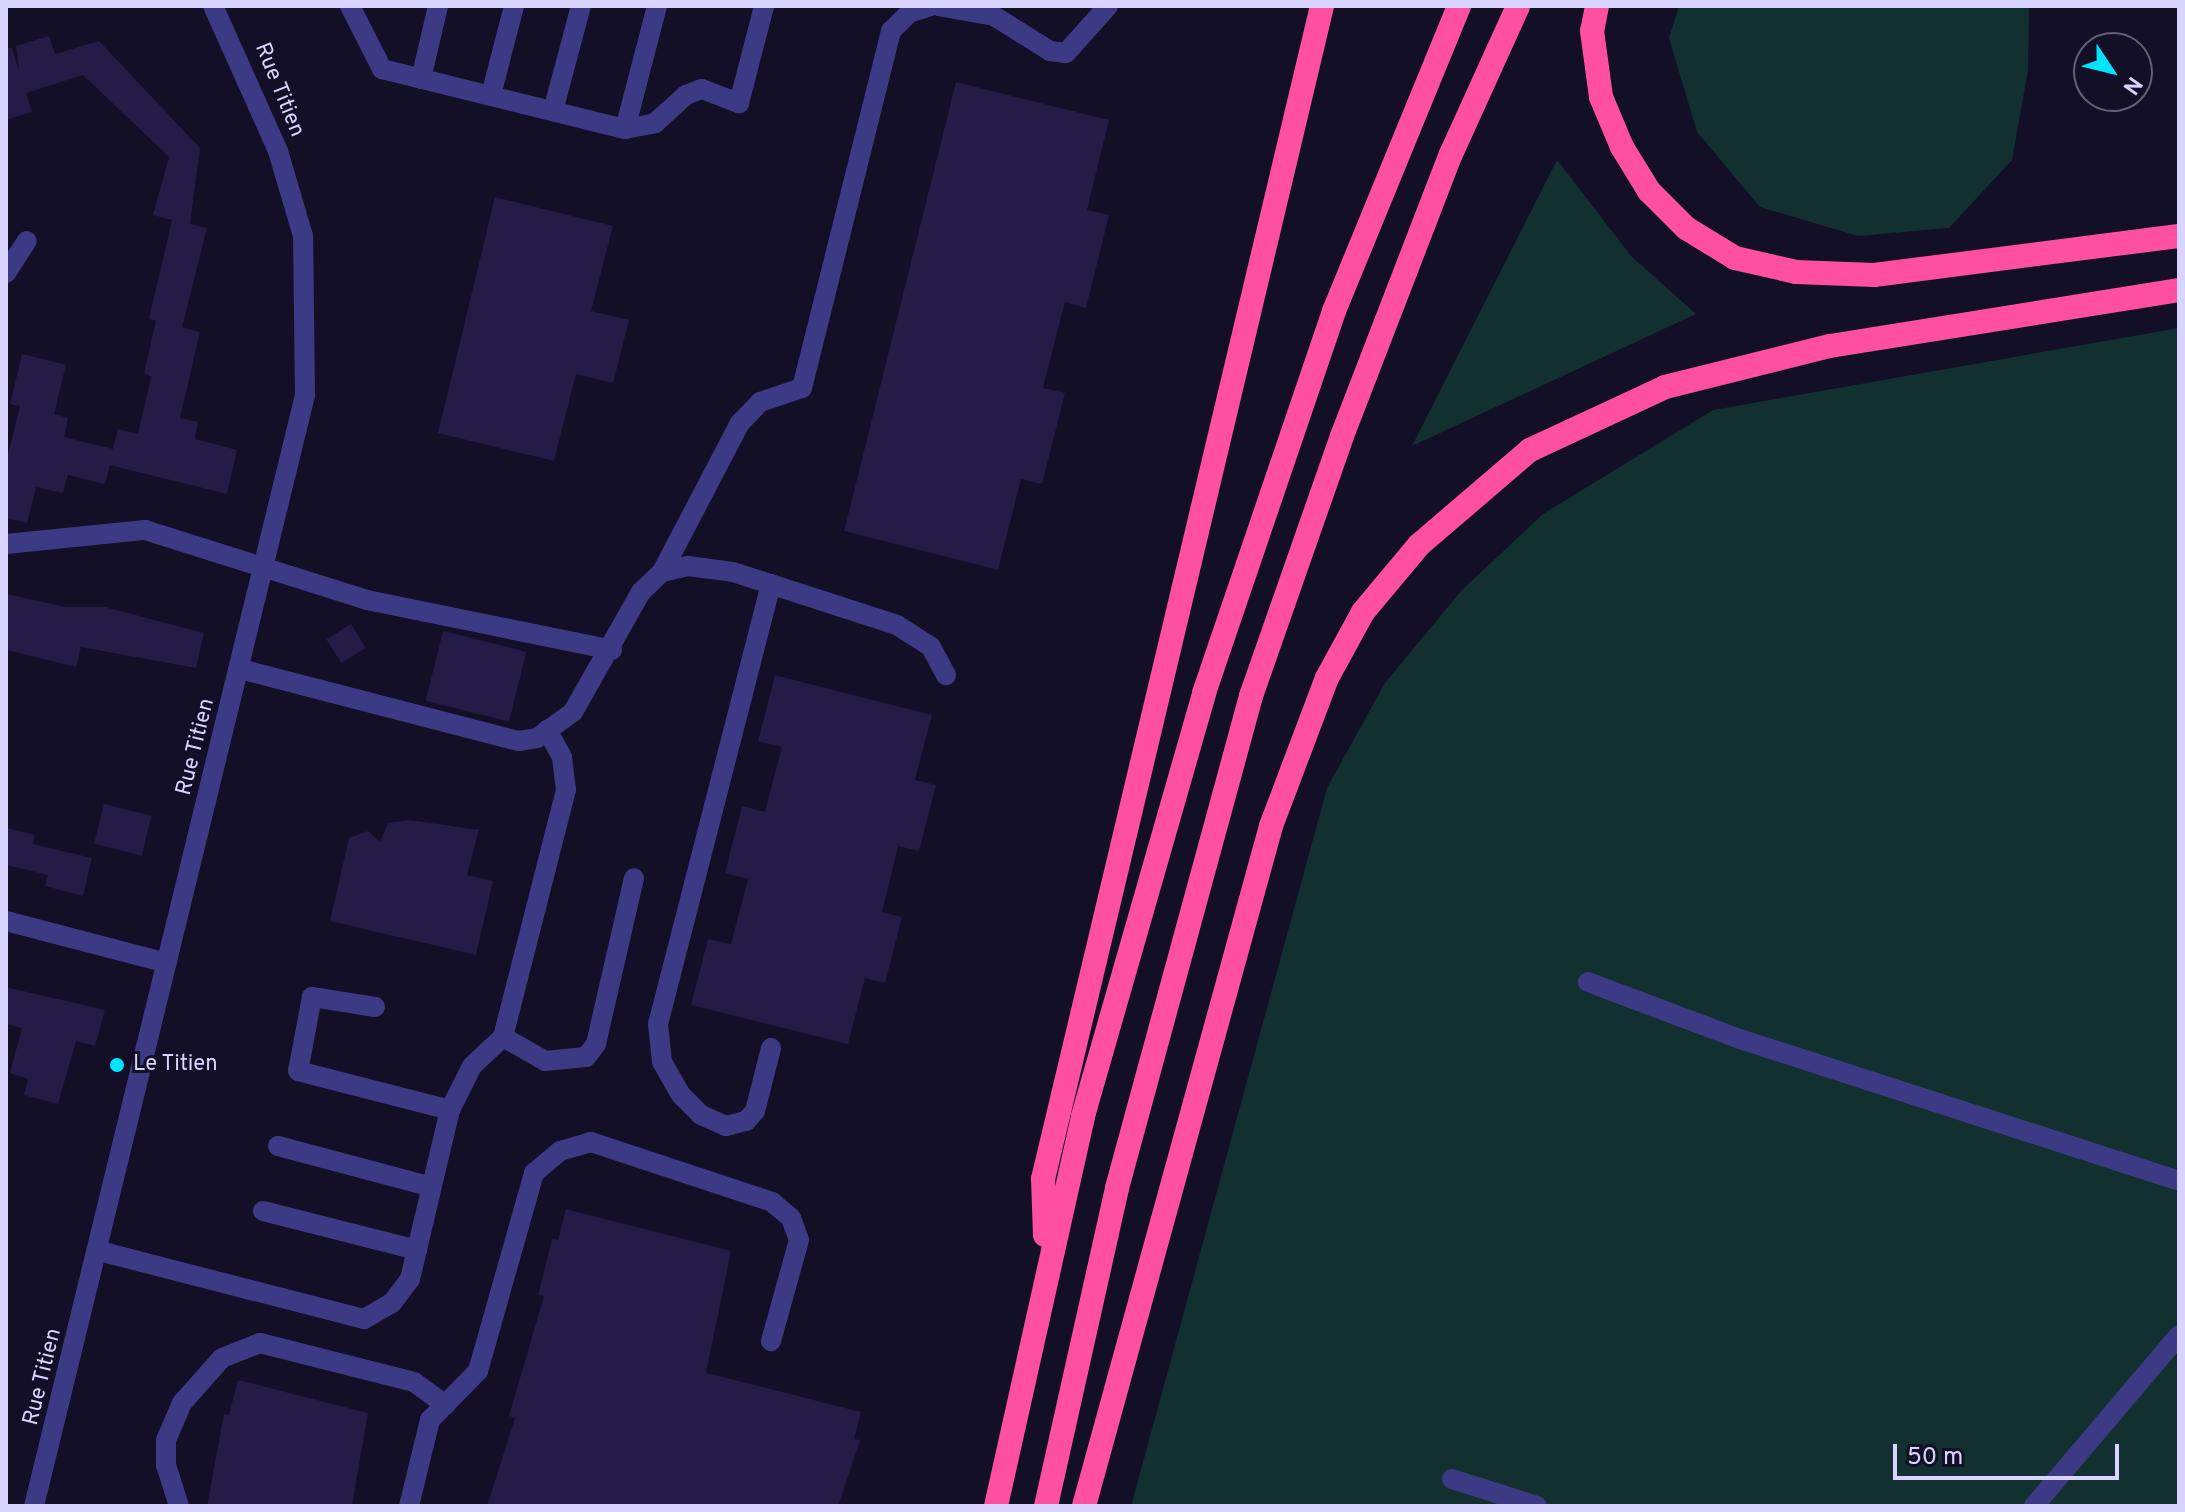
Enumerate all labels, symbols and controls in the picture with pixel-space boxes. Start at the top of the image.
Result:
north arrow [2073,32,2153,112]
street label: Rue Titien [248,39,310,141]
text: N [2116,71,2147,99]
street label: Rue Titien [171,695,221,799]
place label: Le Titien [133,1052,219,1078]
marker: Le Titien [108,1056,126,1074]
street label: Rue Titien [18,1325,68,1429]
scale bar [1897,1428,2123,1478]
text: 50 m [1907,1443,1963,1473]

